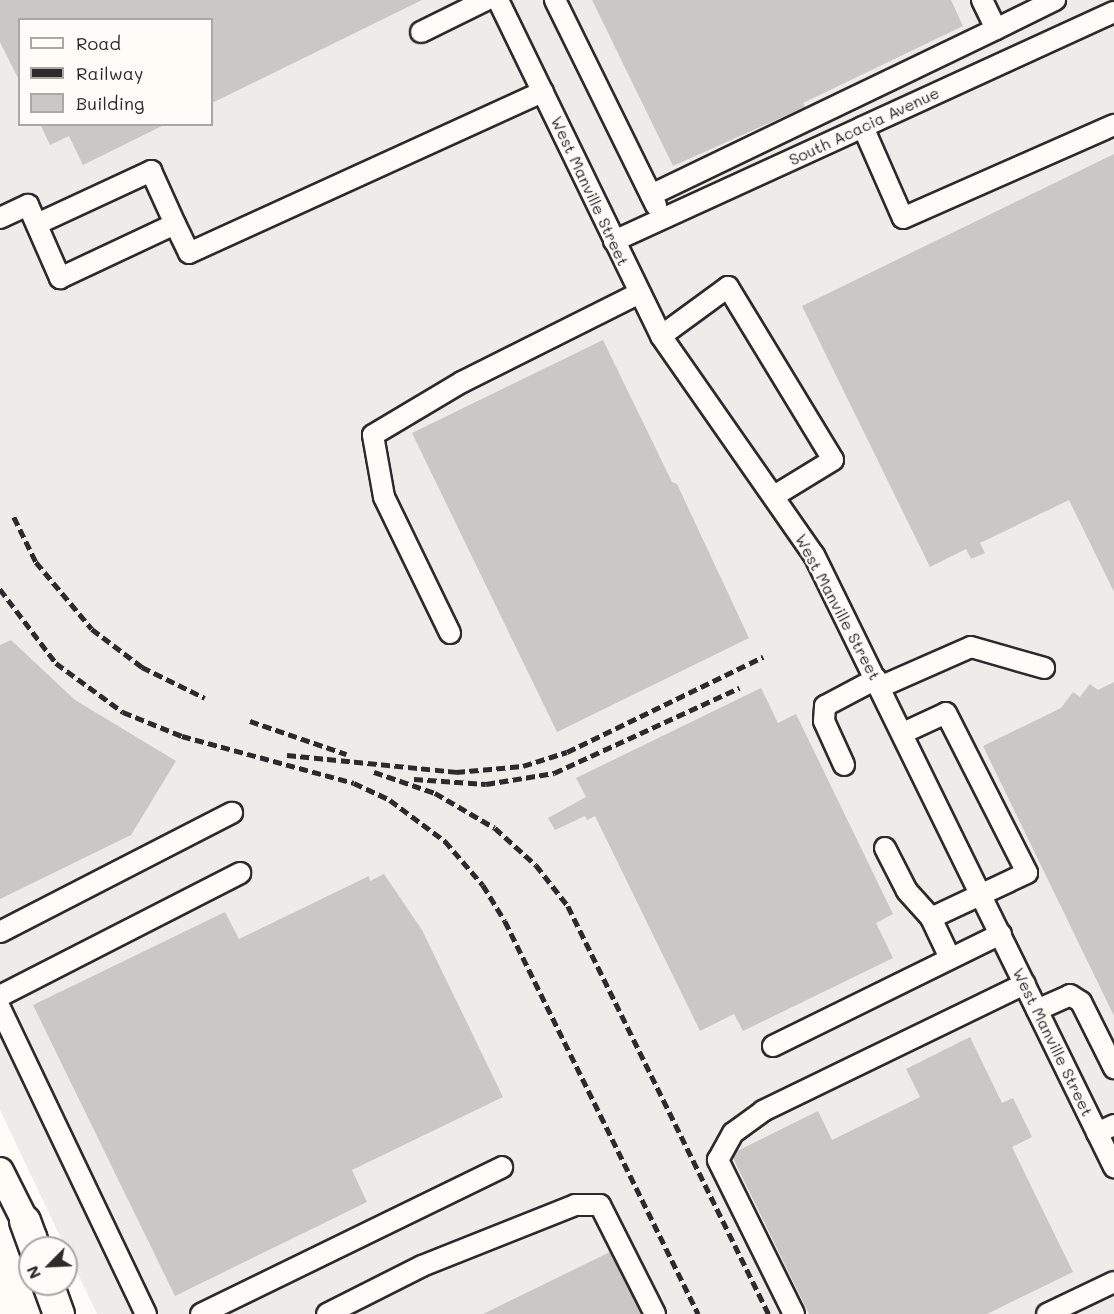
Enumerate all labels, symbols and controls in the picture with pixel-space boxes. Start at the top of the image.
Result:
legend [18,18,213,126]
text: Road [76,31,121,55]
text: Railway [76,61,143,85]
street label: South Acacia Avenue [786,83,942,169]
text: Building [76,91,144,115]
street label: West Manville Street [547,113,633,269]
street label: West Manville Street [791,531,885,683]
street label: West Manville Street [1009,965,1097,1119]
north arrow [18,1236,78,1296]
text: N [21,1263,45,1283]

